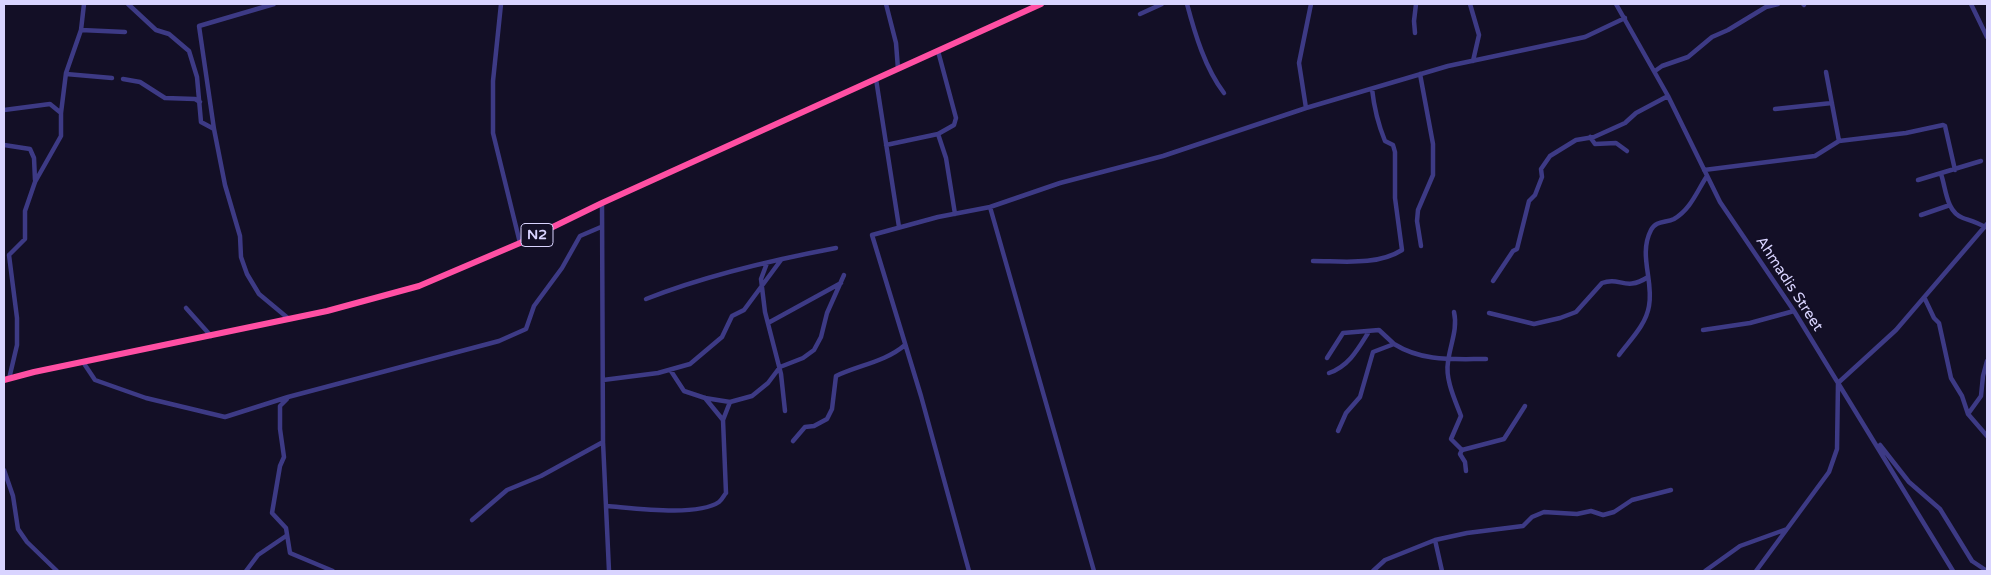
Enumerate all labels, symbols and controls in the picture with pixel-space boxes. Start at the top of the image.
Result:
road number: N2 [521,224,553,246]
street label: Ahmadis Street [1752,233,1826,335]

